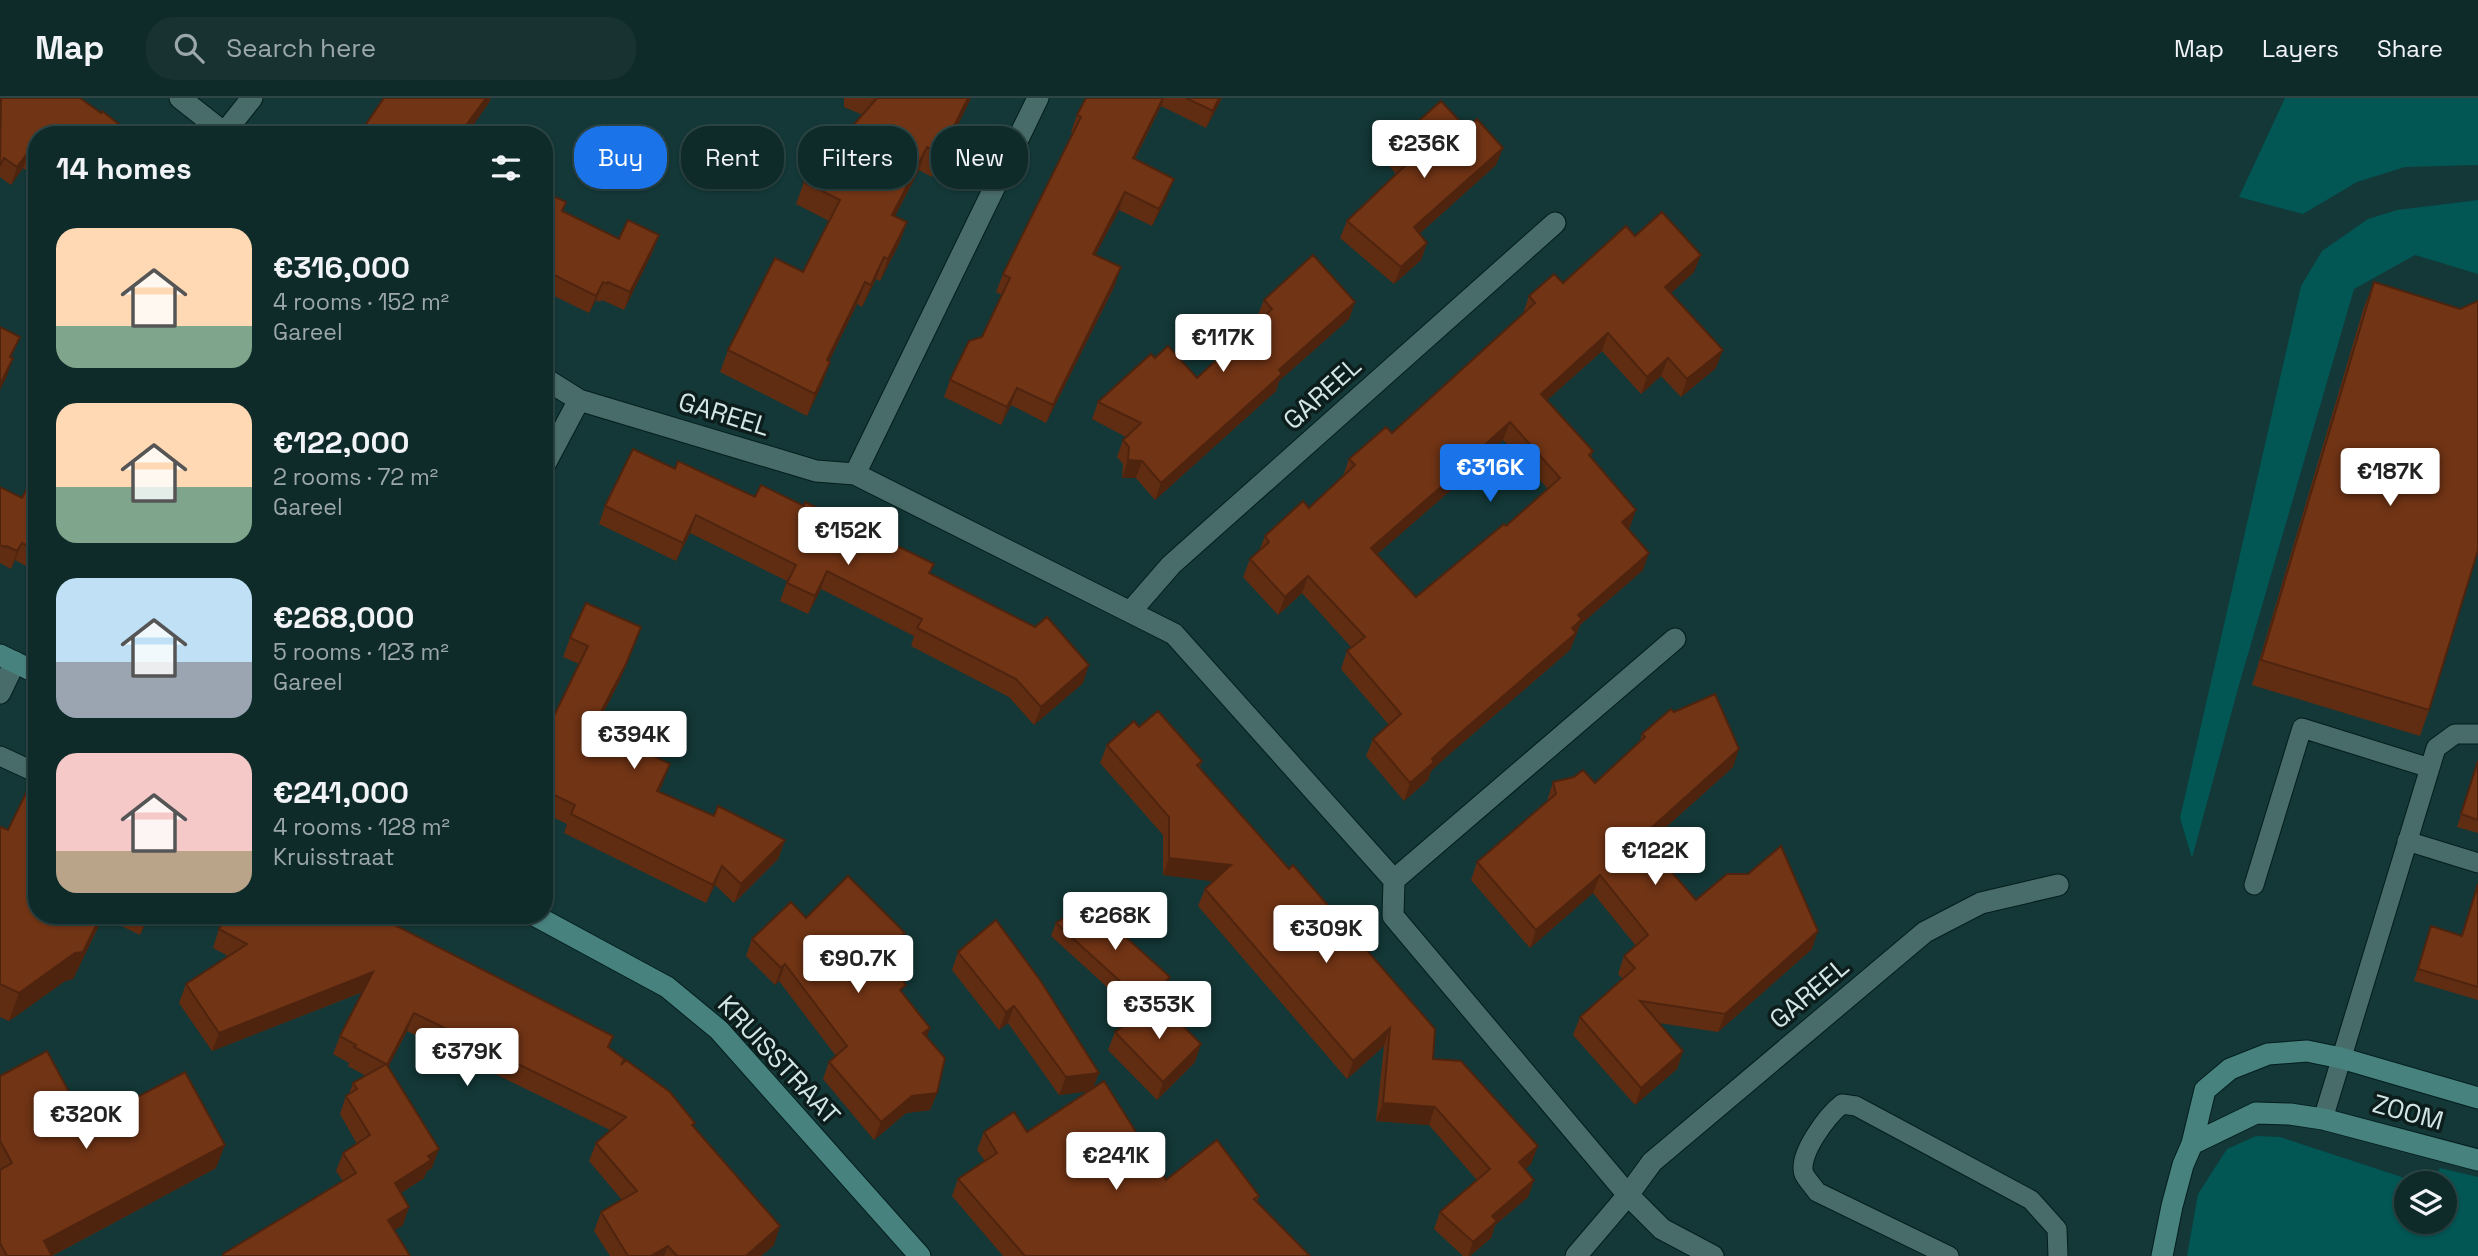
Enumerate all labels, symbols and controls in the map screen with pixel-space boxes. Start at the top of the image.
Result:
search box [146,17,636,80]
text: Map [35,27,104,69]
icon: search [170,29,208,67]
text: Search here [226,31,376,65]
text: Map [2174,33,2224,64]
text: Layers [2262,33,2339,64]
text: Share [2377,33,2443,64]
pin: €236K [1375,120,1473,180]
chip: Buy [574,126,667,189]
chip: Rent [681,126,784,189]
chip: Filters [798,126,917,189]
chip: New [931,126,1028,189]
text: €236K [1388,128,1460,158]
text: 14 homes [56,149,192,188]
icon: filters [487,149,525,187]
text: €316,000 [273,248,410,287]
icon: home [112,256,196,340]
text: 4 rooms · 152 m² [273,287,449,317]
pin: €117K [1174,314,1272,374]
text: Gareel [273,317,343,347]
text: €117K [1191,322,1255,352]
street label: GAREEL [1276,349,1368,437]
street label: GAREEL [674,384,774,444]
text: €122,000 [273,423,409,462]
icon: home [112,431,196,515]
pin: €316K [1441,444,1539,504]
pin: €187K [2341,448,2439,508]
text: €316K [1456,452,1524,482]
text: €187K [2357,456,2423,486]
text: 2 rooms · 72 m² [273,462,438,492]
text: Gareel [273,492,343,522]
pin: €152K [799,508,897,567]
text: €152K [814,515,882,545]
text: €268,000 [273,598,414,637]
icon: home [112,606,196,690]
text: 5 rooms · 123 m² [273,637,449,667]
text: Gareel [273,667,343,697]
pin: €394K [585,712,683,771]
text: €394K [598,719,670,749]
text: €241,000 [273,773,409,812]
icon: home [112,781,196,865]
text: 4 rooms · 128 m² [273,812,450,842]
pin: €122K [1606,828,1704,887]
text: €122K [1621,835,1689,865]
text: Kruisstraat [273,842,395,872]
pin: €268K [1066,892,1164,952]
text: €268K [1079,900,1151,930]
pin: €309K [1277,906,1375,965]
text: €309K [1289,913,1363,943]
pin: €90.7K [801,936,915,995]
text: €90.7K [819,943,897,973]
street label: GAREEL [1762,950,1856,1036]
pin: €353K [1110,982,1208,1041]
street label: KRUISSTRAAT [710,988,848,1132]
text: €353K [1123,989,1195,1019]
pin: €379K [418,1028,516,1088]
text: €379K [432,1036,502,1066]
street label: ZOOM [2369,1086,2447,1138]
pin: €320K [37,1091,135,1151]
text: €320K [50,1099,122,1129]
pin: €241K [1067,1132,1165,1192]
text: €241K [1082,1140,1150,1170]
map controls [2394,1171,2457,1234]
button: layers [2394,1171,2457,1234]

